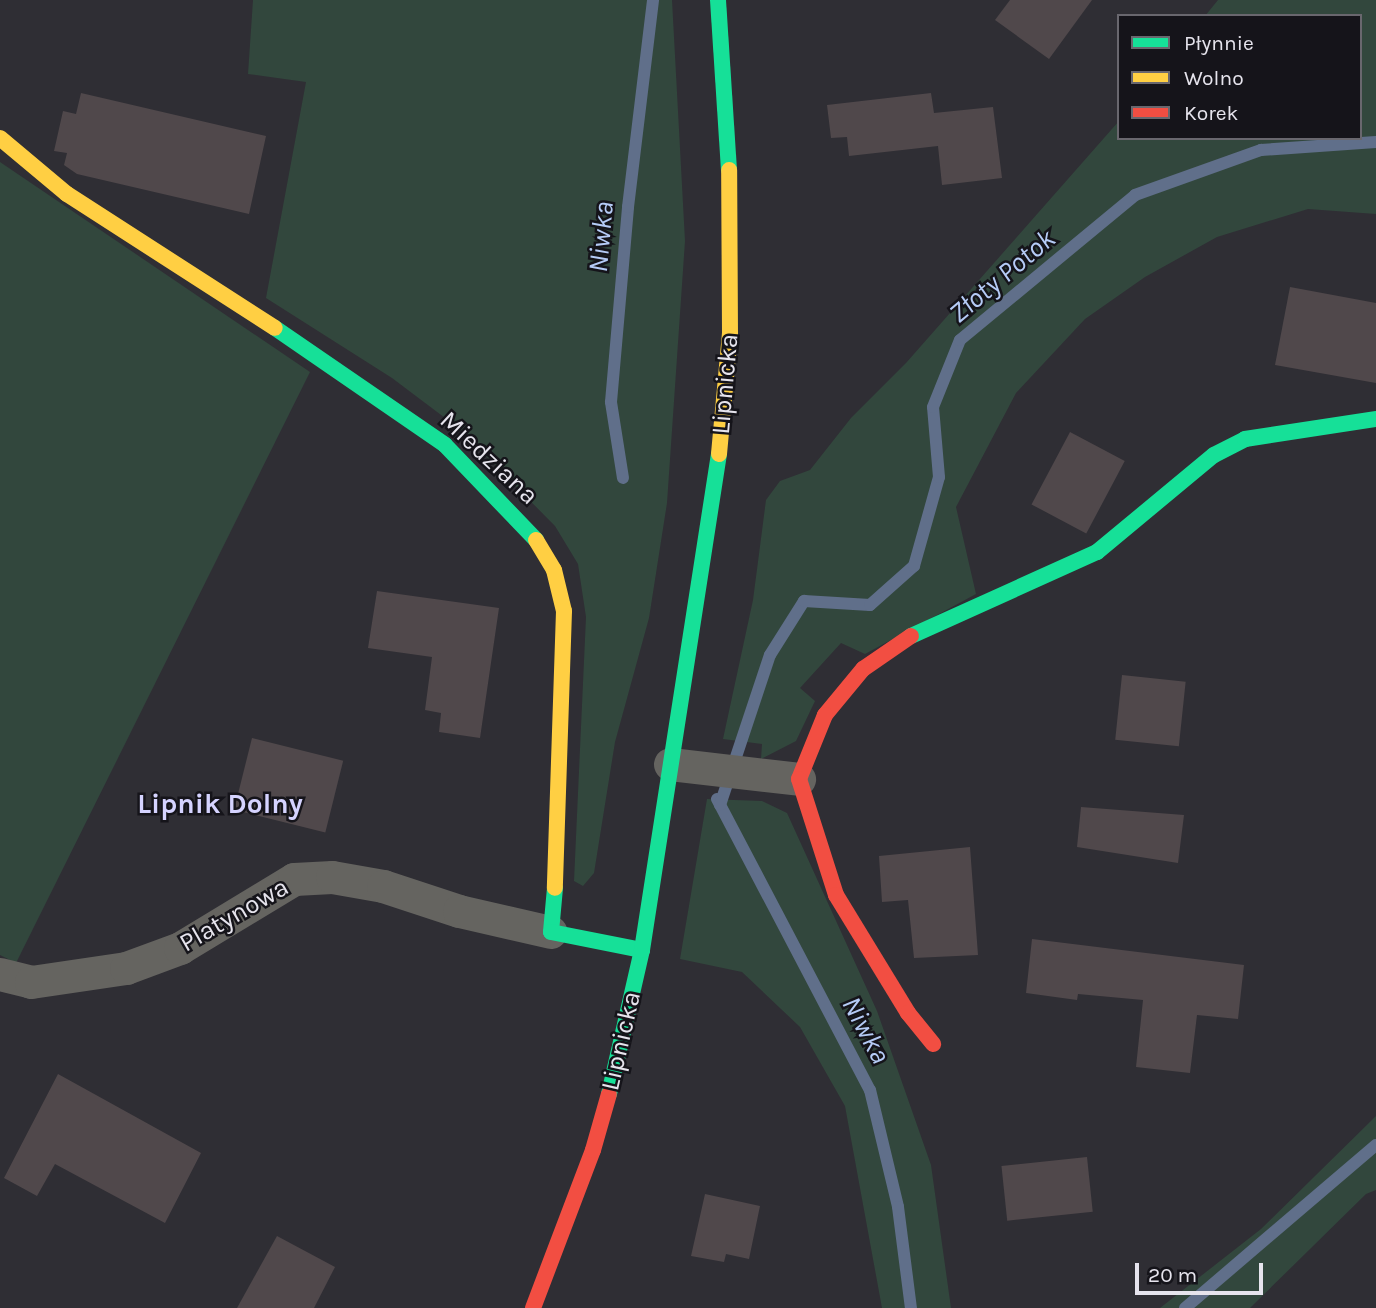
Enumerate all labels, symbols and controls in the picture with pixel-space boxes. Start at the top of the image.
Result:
legend [1117,14,1362,140]
text: Płynnie [1184,31,1254,55]
text: Wolno [1184,66,1244,90]
text: Korek [1184,101,1238,125]
water label: Niwka [581,200,621,274]
water label: Złoty Potok [942,222,1062,330]
street label: Lipnicka [705,332,745,436]
street label: Miedziana [433,405,545,511]
district label: Lipnik Dolny [137,787,303,821]
street label: Platynowa [174,871,294,959]
street label: Lipnicka [594,988,648,1094]
water label: Niwka [834,991,898,1069]
scale bar [1138,1248,1266,1292]
text: 20 m [1148,1263,1197,1287]

